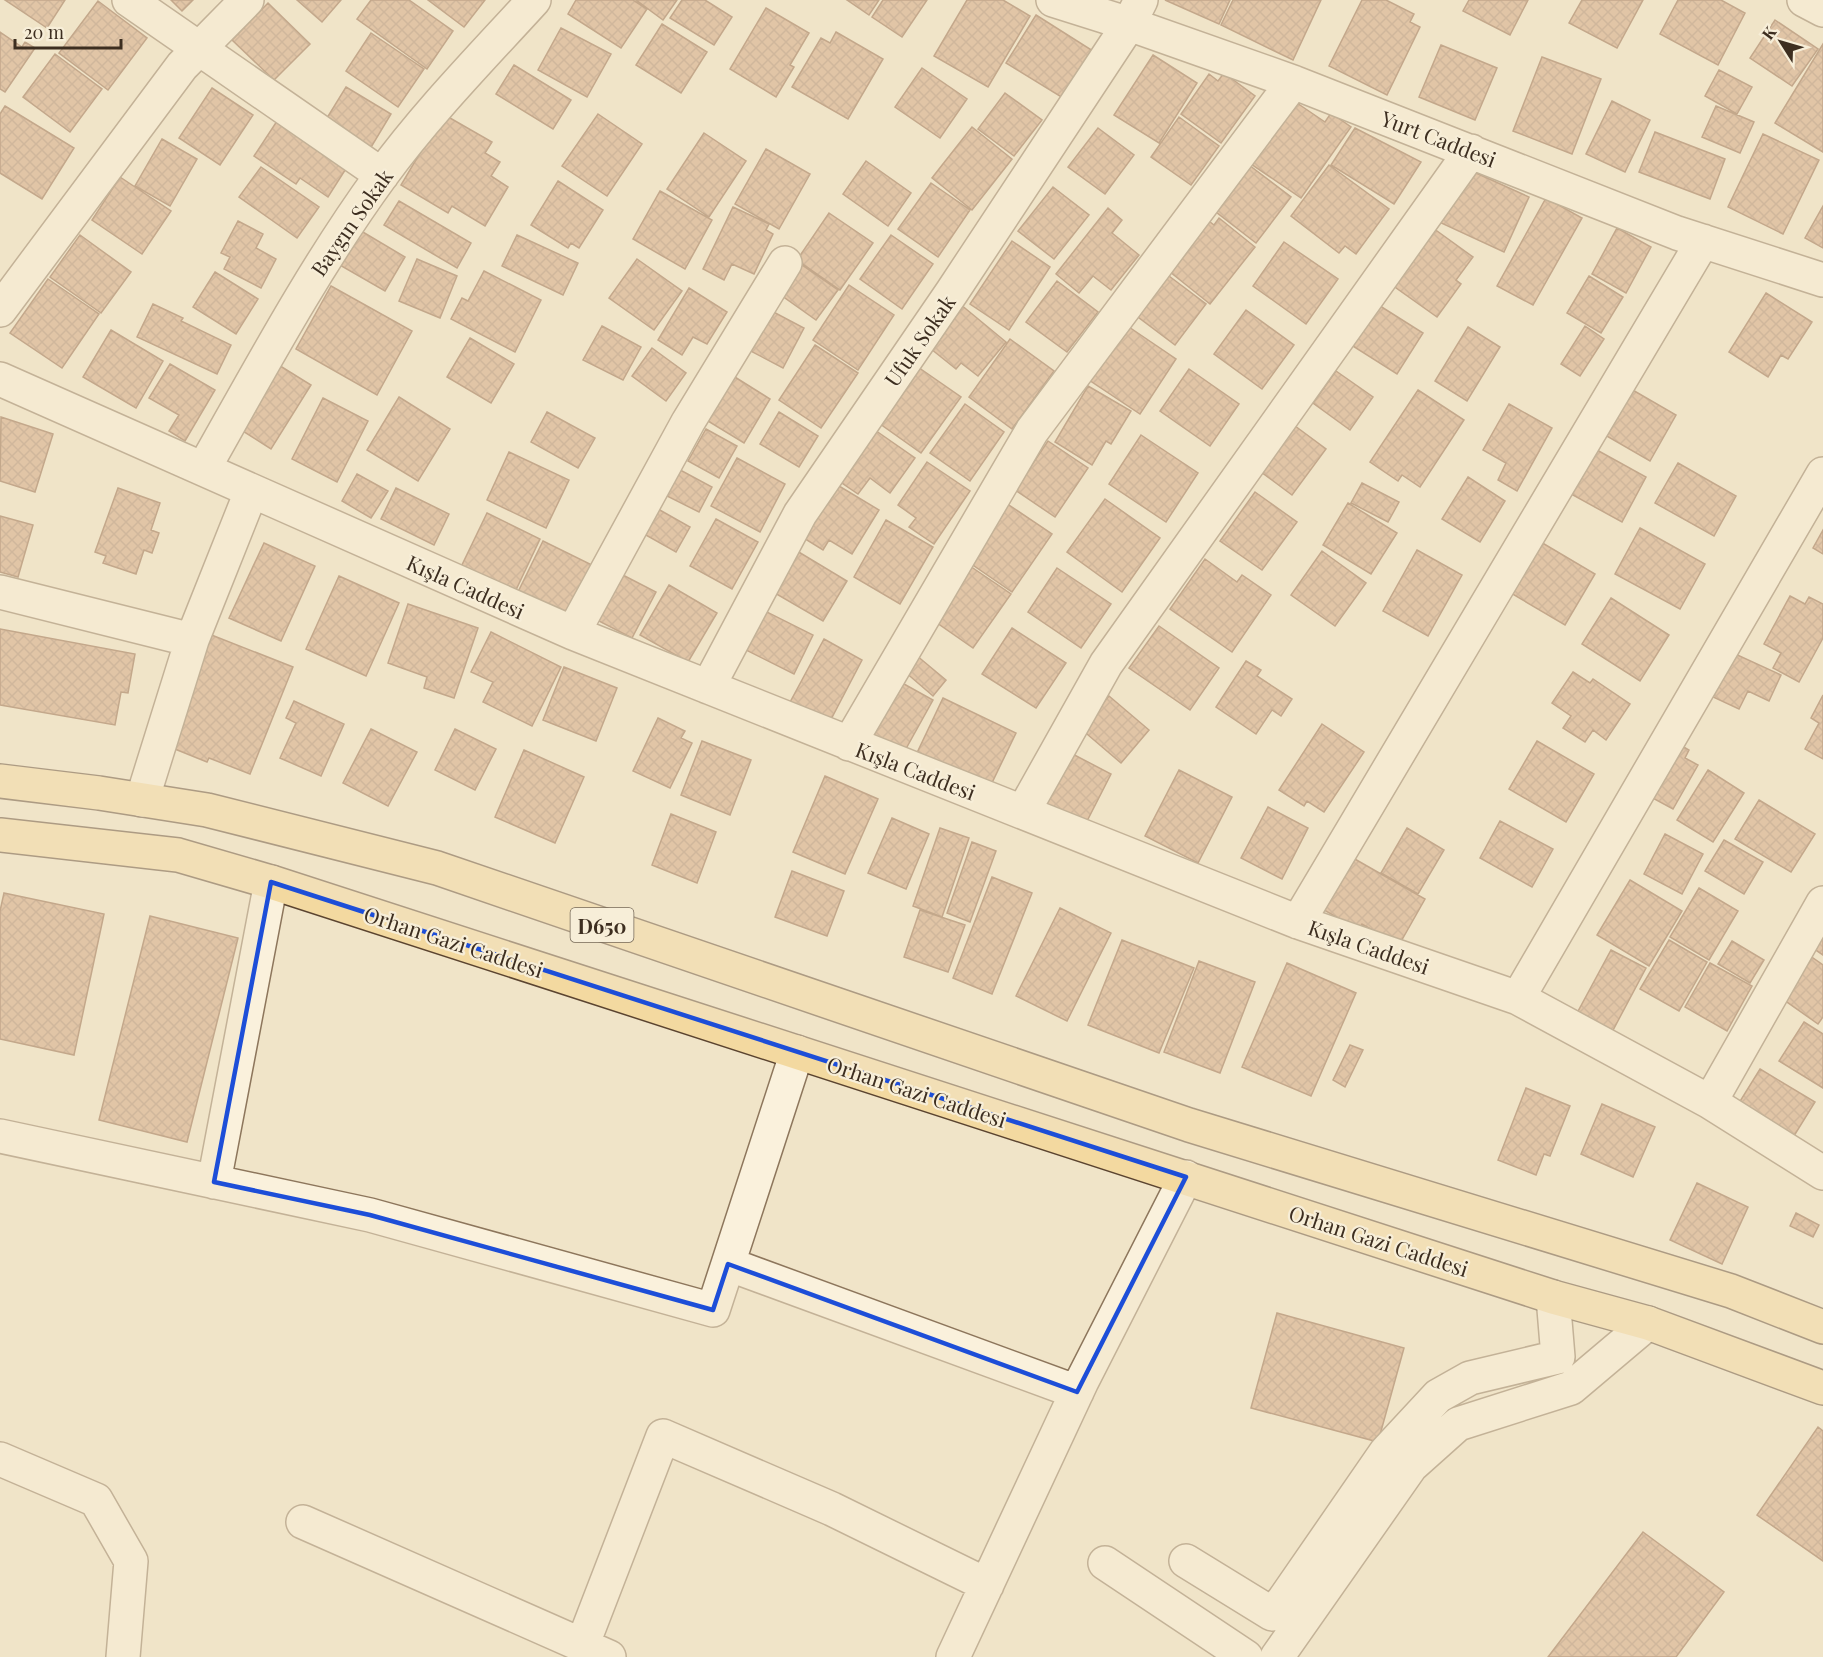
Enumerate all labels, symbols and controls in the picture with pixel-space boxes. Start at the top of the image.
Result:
scale bar [15,12,122,50]
north arrow [1751,12,1811,72]
text: 20 m [24,20,64,44]
text: K [1757,21,1781,44]
street label: Yurt Caddesi [1376,103,1501,173]
street label: Baygın Sokak [304,162,399,281]
street label: Ufuk Sokak [877,288,961,391]
street label: Kışla Caddesi [403,548,529,624]
street label: Kışla Caddesi [852,734,980,806]
street label: Orhan Gazi Caddesi [361,899,547,983]
road number: D650 [570,908,634,942]
street label: Kışla Caddesi [1305,912,1433,980]
street label: Orhan Gazi Caddesi [824,1049,1010,1133]
street label: Orhan Gazi Caddesi [1286,1198,1472,1282]

